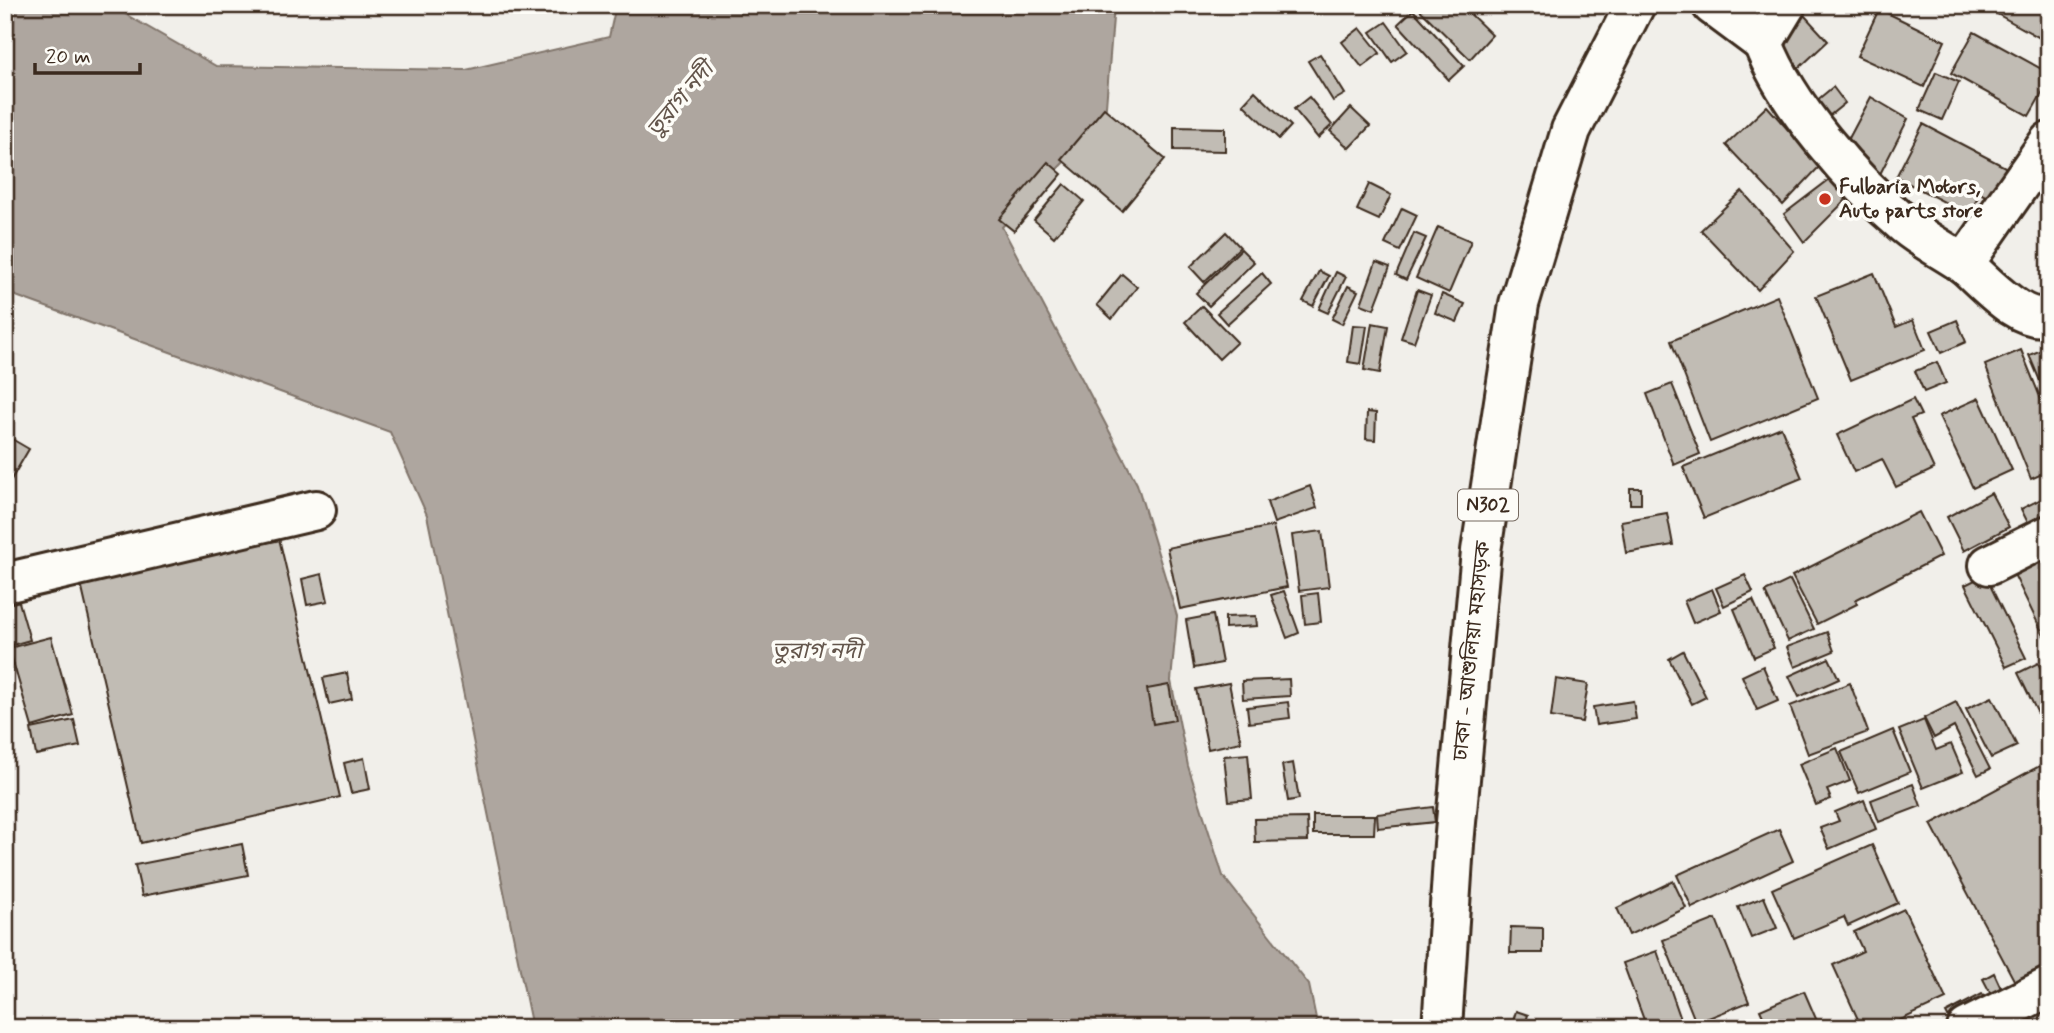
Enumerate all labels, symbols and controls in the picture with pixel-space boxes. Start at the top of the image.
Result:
scale bar [35,32,140,76]
text: 20 m [46,43,91,71]
water label: তুরাগ নদী [641,53,724,144]
place label: Fulbaria Motors, Auto parts store [1839,173,1983,225]
marker: Fulbaria Motors, Auto parts store [1817,191,1833,207]
road number: N302 [1458,490,1518,520]
street label: ঢাকা - আশুলিয়া মহাসড়ক [1446,539,1498,763]
water label: তুরাগ নদী [772,637,866,667]

